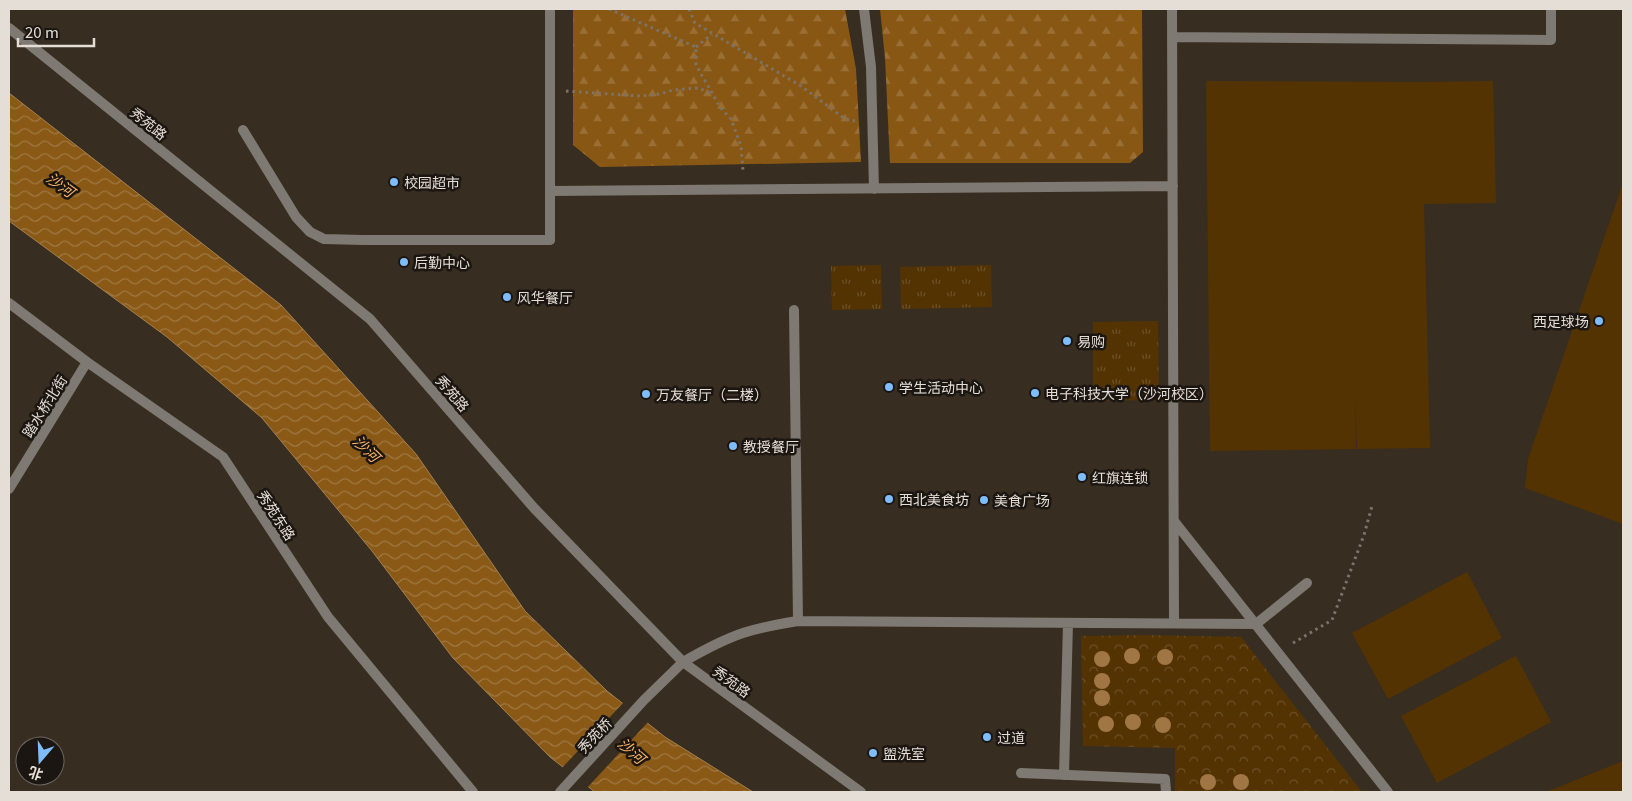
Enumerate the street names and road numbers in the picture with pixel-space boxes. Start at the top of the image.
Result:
street label: 秀苑路 [126,102,172,144]
street label: 踏水桥北街 [17,371,71,441]
street label: 秀苑路 [432,371,474,415]
street label: 秀苑东路 [253,486,301,544]
street label: 秀苑路 [709,661,755,701]
street label: 秀苑桥 [572,713,616,757]

